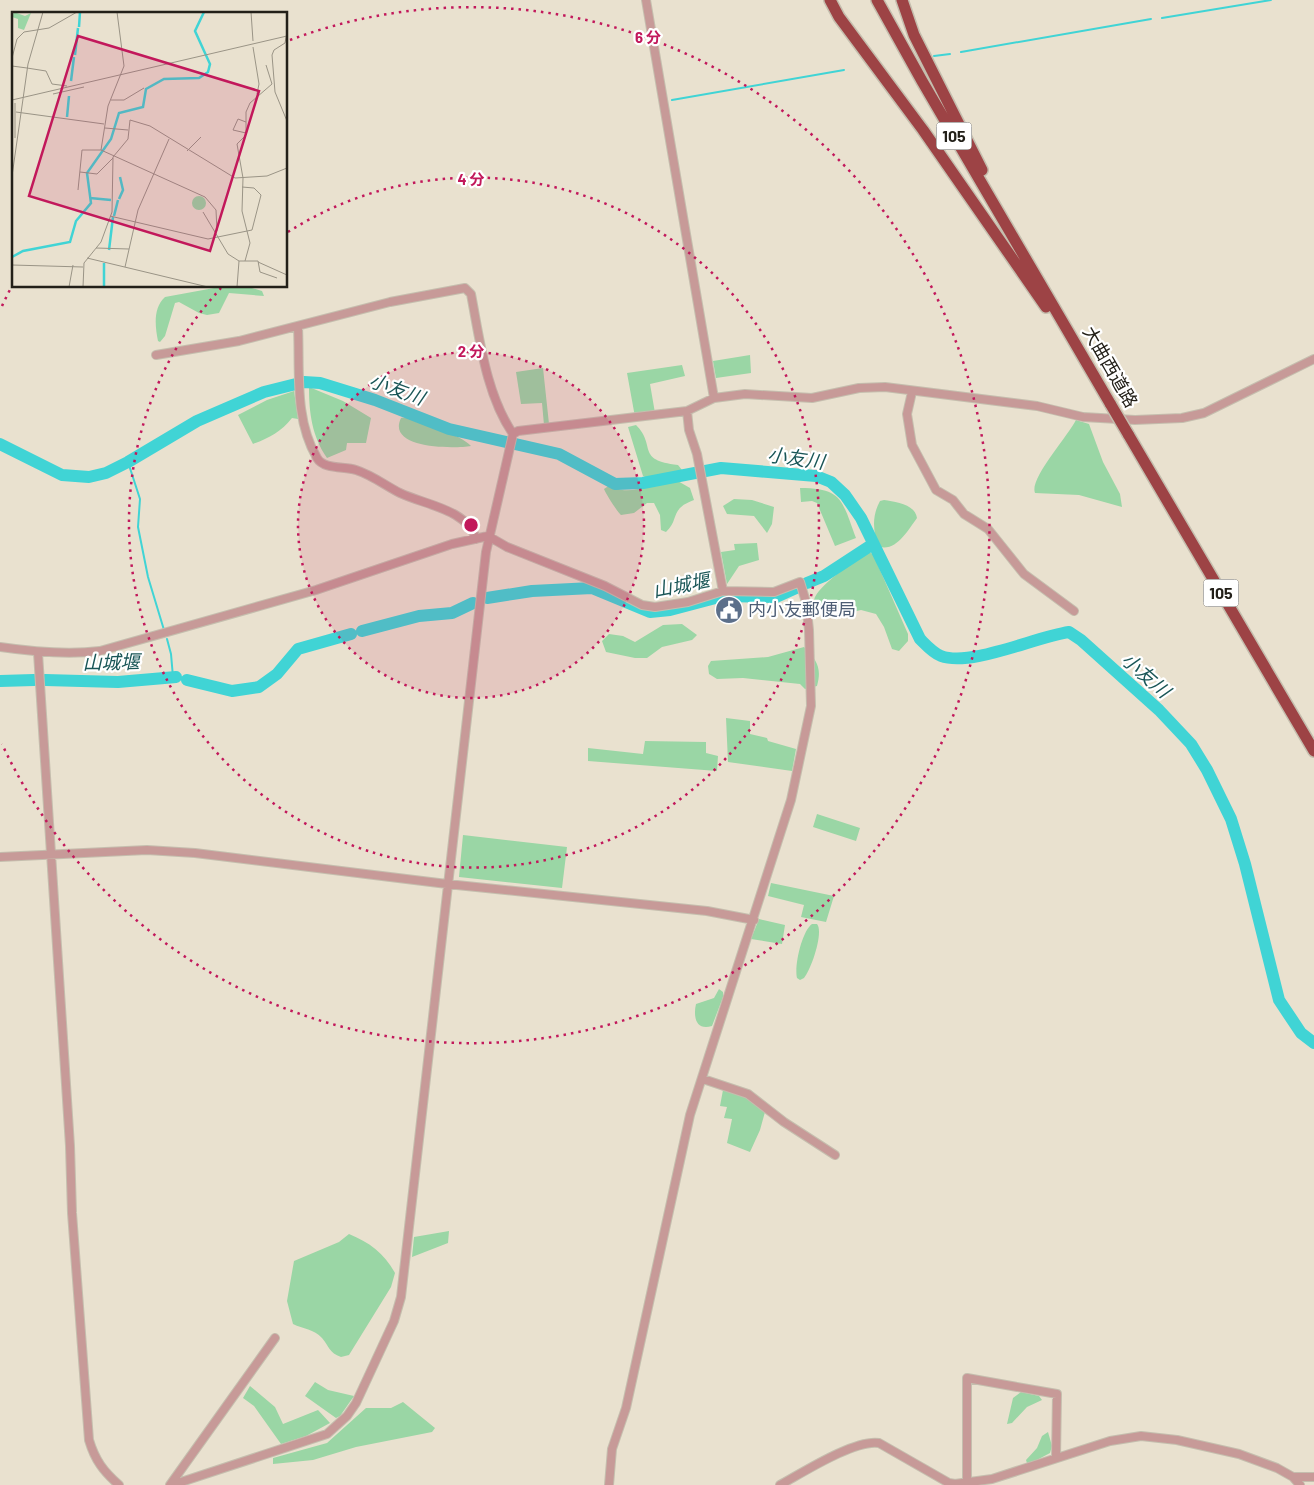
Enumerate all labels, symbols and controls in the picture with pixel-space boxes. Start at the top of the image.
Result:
inset map [12,12,288,288]
text: 6 分 [635,28,661,46]
road number: 105 [936,122,972,150]
text: 4 分 [457,170,485,188]
street label: 大曲西道路 [1079,322,1143,411]
text: 2 分 [458,342,484,360]
water label: 小友川 [366,368,430,410]
water label: 小友川 [766,442,828,473]
centre of rings [462,516,480,534]
water label: 山城堰 [651,567,714,601]
road number: 105 [1204,580,1238,606]
public building icon: 内小友郵便局 [714,595,744,625]
place label: 内小友郵便局 [748,598,856,620]
water label: 小友川 [1117,647,1177,703]
water label: 山城堰 [82,649,143,673]

